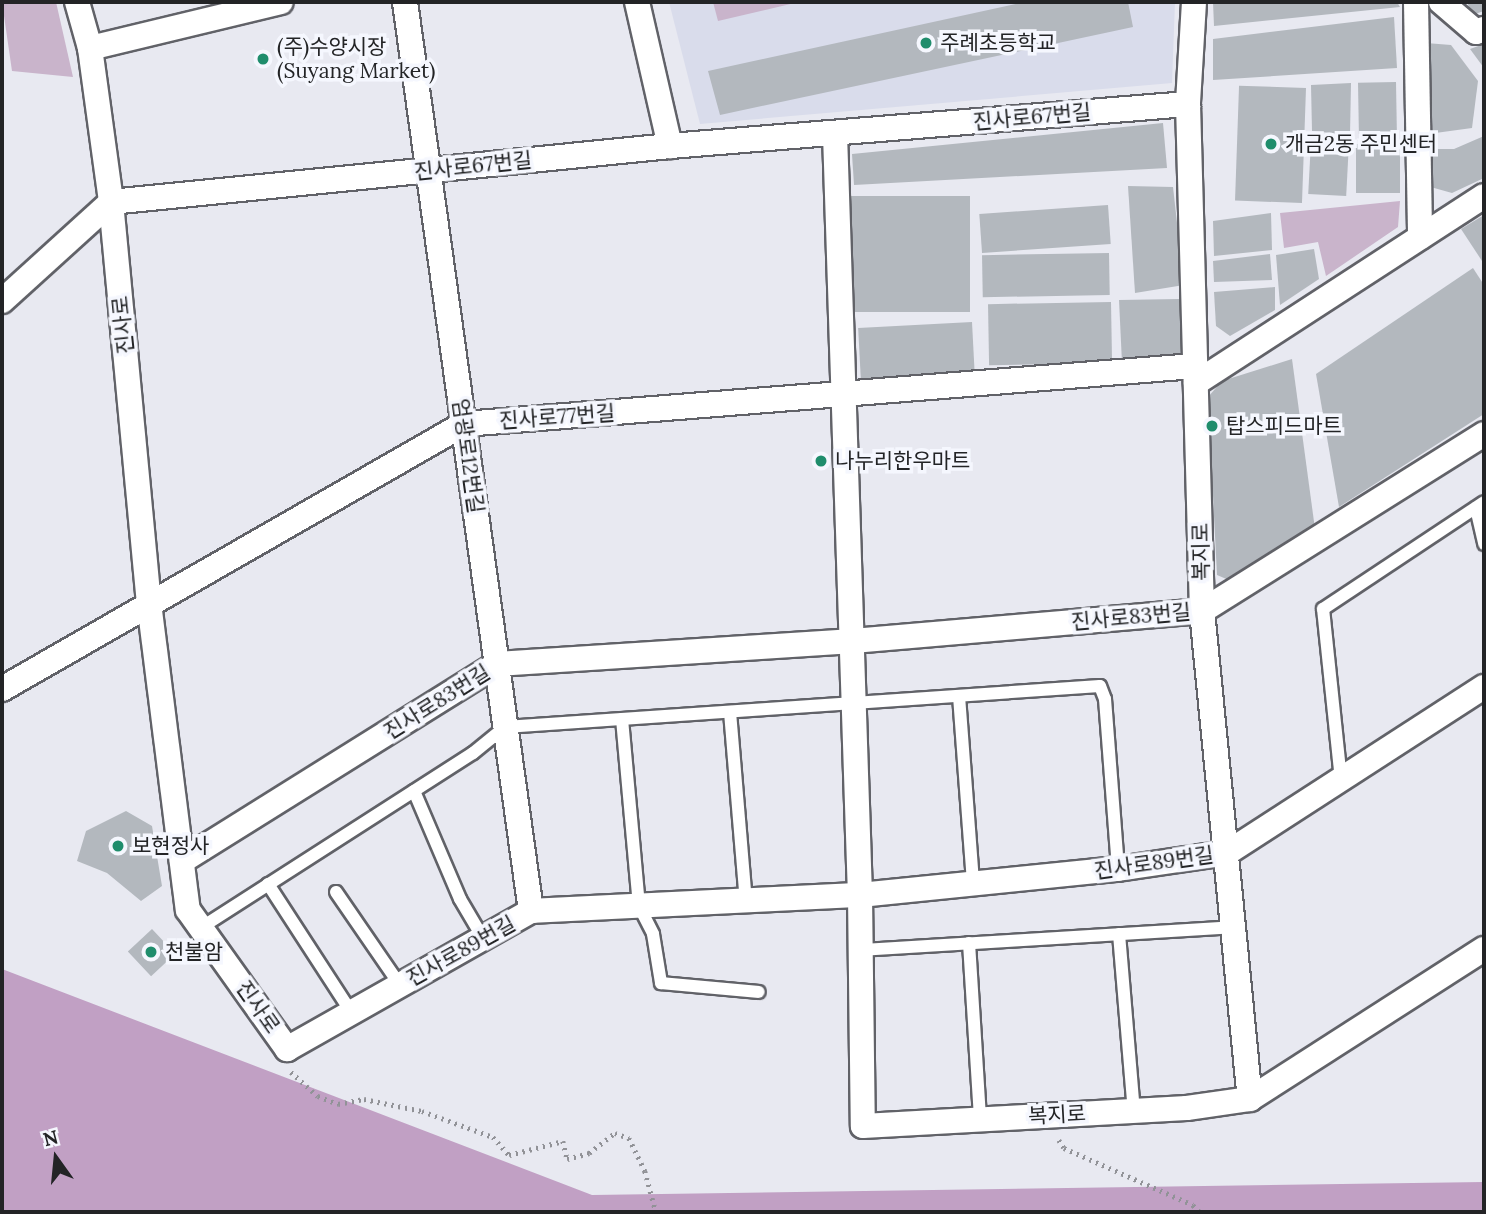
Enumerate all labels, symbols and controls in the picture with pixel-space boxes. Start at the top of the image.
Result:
place label: 주례초등학교 [940,30,1056,56]
place label: (주)수양시장 (Suyang Market) [277,34,435,84]
marker: 주례초등학교 [918,35,934,51]
marker: (주)수양시장 (Suyang Market) [255,51,271,67]
street label: 진사로67번길 [972,99,1092,135]
place label: 개금2동 주민센터 [1285,131,1437,157]
marker: 개금2동 주민센터 [1263,136,1279,152]
street label: 진사로67번길 [413,147,533,185]
street label: 진사로 [107,295,139,355]
street label: 엄광로12번길 [447,397,489,515]
street label: 진사로77번길 [498,400,616,434]
place label: 탑스피드마트 [1226,413,1342,439]
marker: 탑스피드마트 [1204,418,1220,434]
place label: 나누리한우마트 [835,448,970,474]
marker: 나누리한우마트 [813,453,829,469]
street label: 복지로 [1188,523,1214,581]
street label: 진사로83번길 [1070,599,1192,635]
street label: 진사로83번길 [379,659,495,745]
place label: 보현정사 [132,833,209,859]
marker: 보현정사 [110,838,126,854]
street label: 진사로89번길 [1093,842,1215,884]
street label: 진사로89번길 [402,911,520,991]
place label: 천불암 [165,939,223,965]
marker: 천불암 [143,944,159,960]
street label: 진사로 [231,976,285,1038]
street label: 복지로 [1027,1101,1087,1129]
north arrow [21,1123,91,1193]
text: N [40,1124,61,1151]

